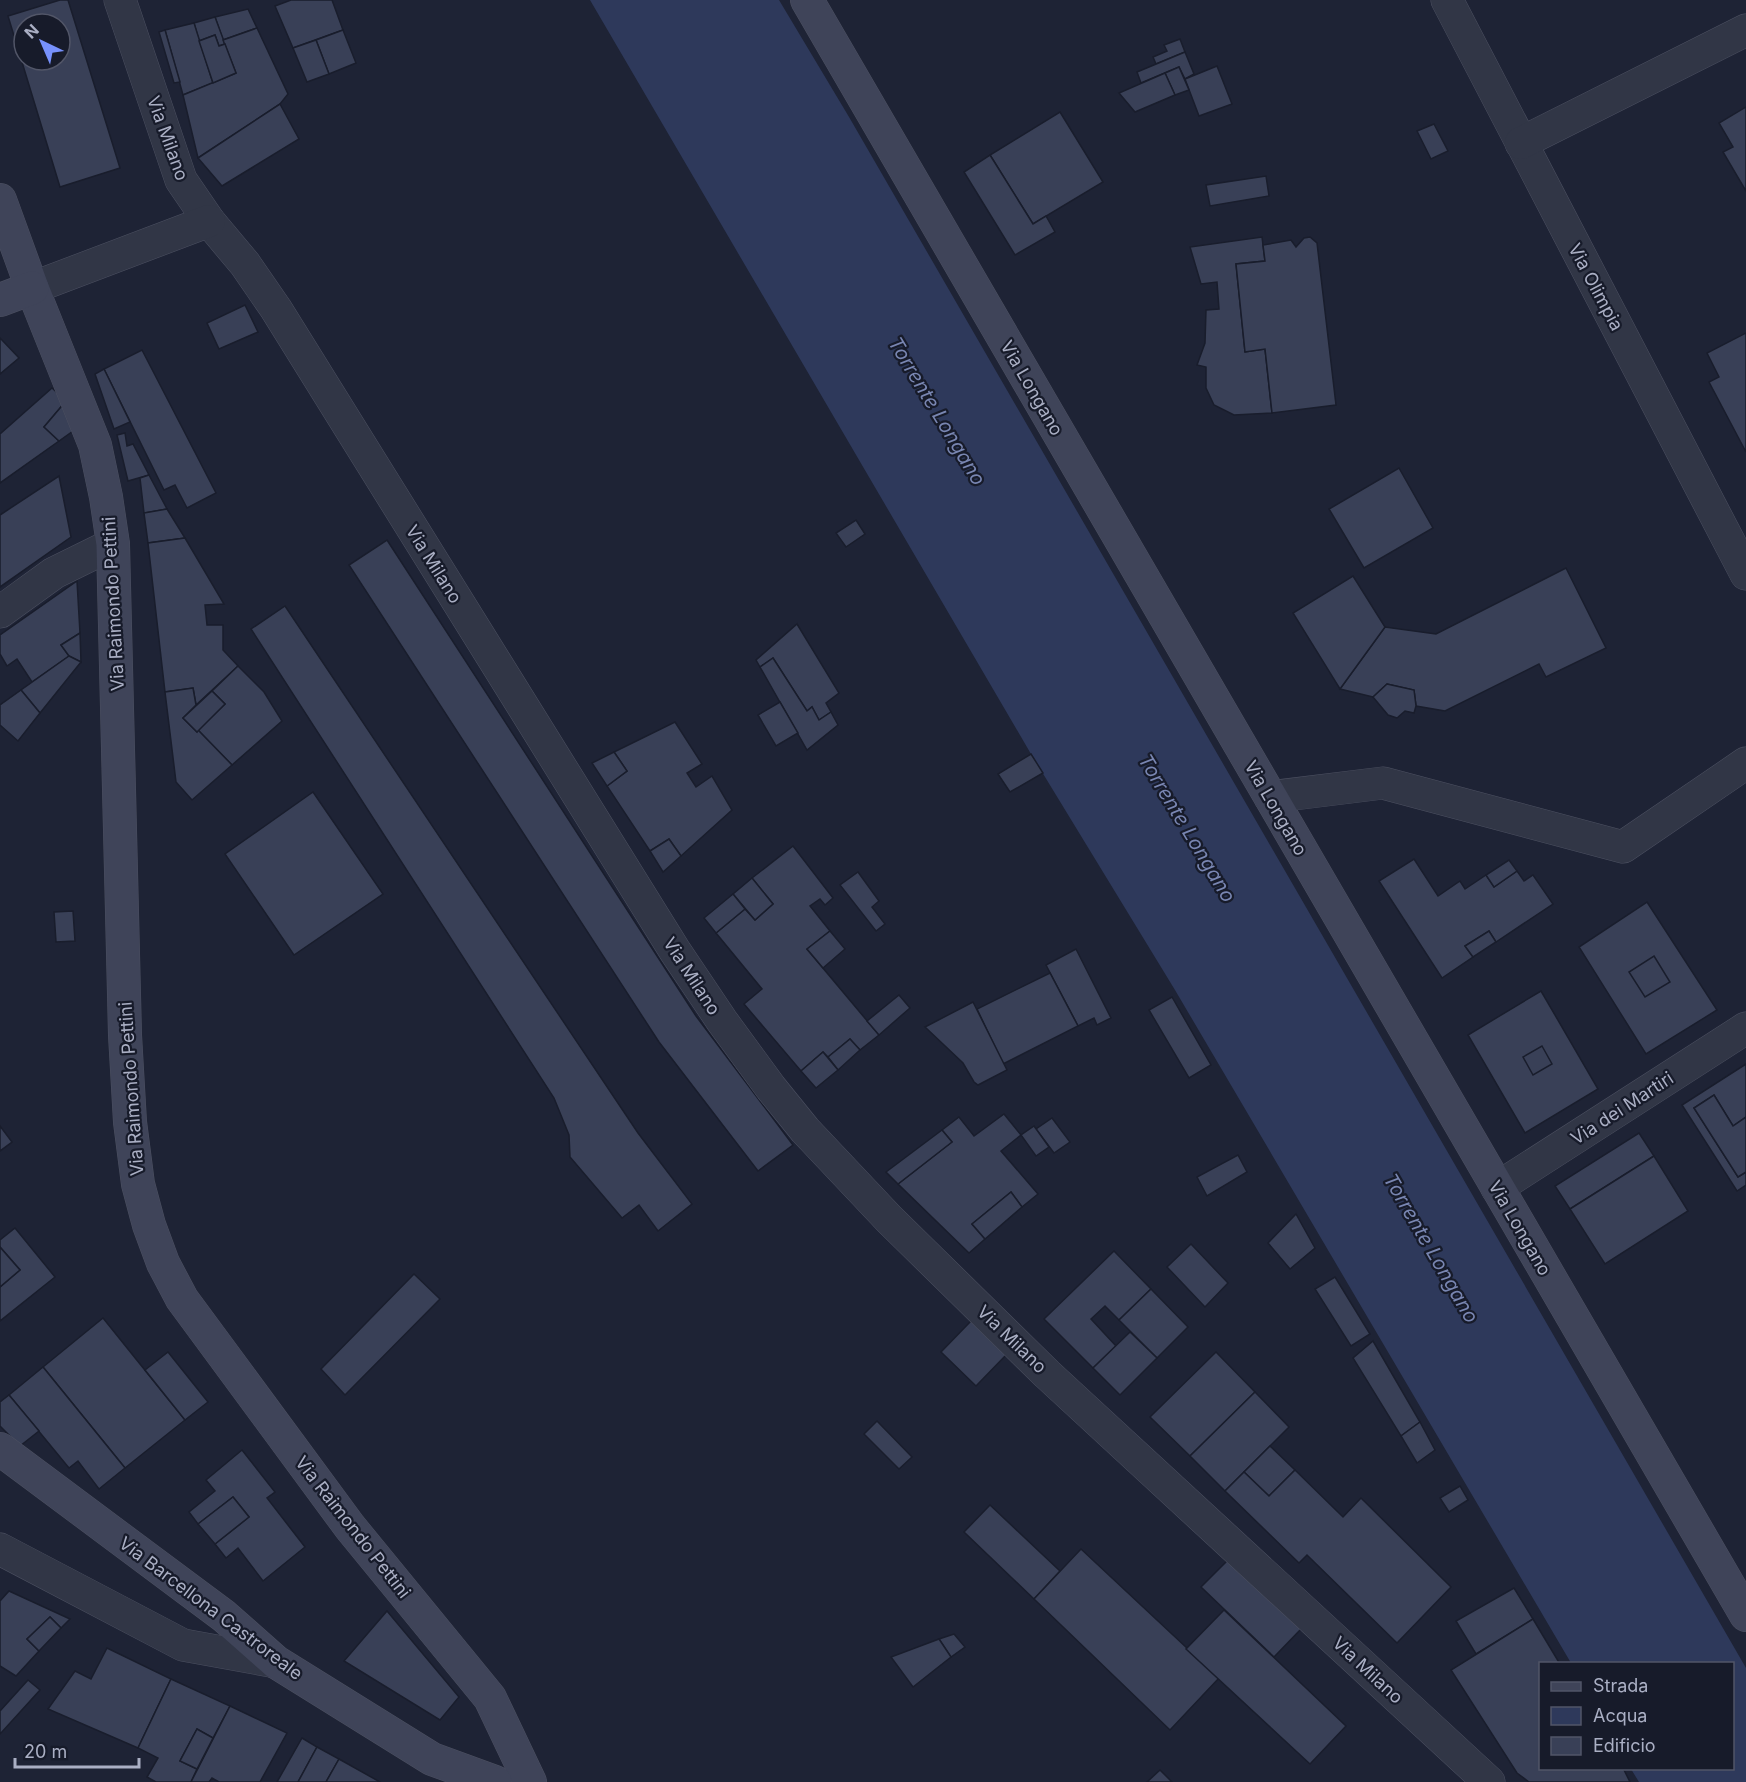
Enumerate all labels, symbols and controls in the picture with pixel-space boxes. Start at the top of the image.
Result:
north arrow [12,12,72,72]
text: N [20,20,43,43]
street label: Via Milano [143,93,193,183]
street label: Via Olimpia [1564,240,1628,334]
water label: Torrente Longano [883,332,991,490]
street label: Via Longano [996,337,1068,439]
street label: Via Raimondo Pettini [98,516,128,692]
street label: Via Milano [402,521,466,607]
water label: Torrente Longano [1133,749,1241,907]
street label: Via Longano [1240,757,1312,859]
street label: Via Milano [659,933,725,1019]
street label: Via Raimondo Pettini [114,1001,148,1177]
street label: Via dei Martiri [1567,1067,1677,1149]
water label: Torrente Longano [1378,1169,1484,1327]
street label: Via Longano [1484,1177,1556,1279]
street label: Via Milano [973,1301,1051,1377]
street label: Via Raimondo Pettini [291,1452,415,1602]
street label: Via Barcellona Castroreale [115,1532,307,1684]
street label: Via Milano [1328,1632,1408,1708]
legend [1539,1662,1734,1770]
text: Strada [1593,1675,1648,1696]
text: Acqua [1593,1705,1647,1726]
scale bar [15,1731,140,1769]
text: Edificio [1593,1735,1656,1756]
text: 20 m [24,1741,67,1762]

